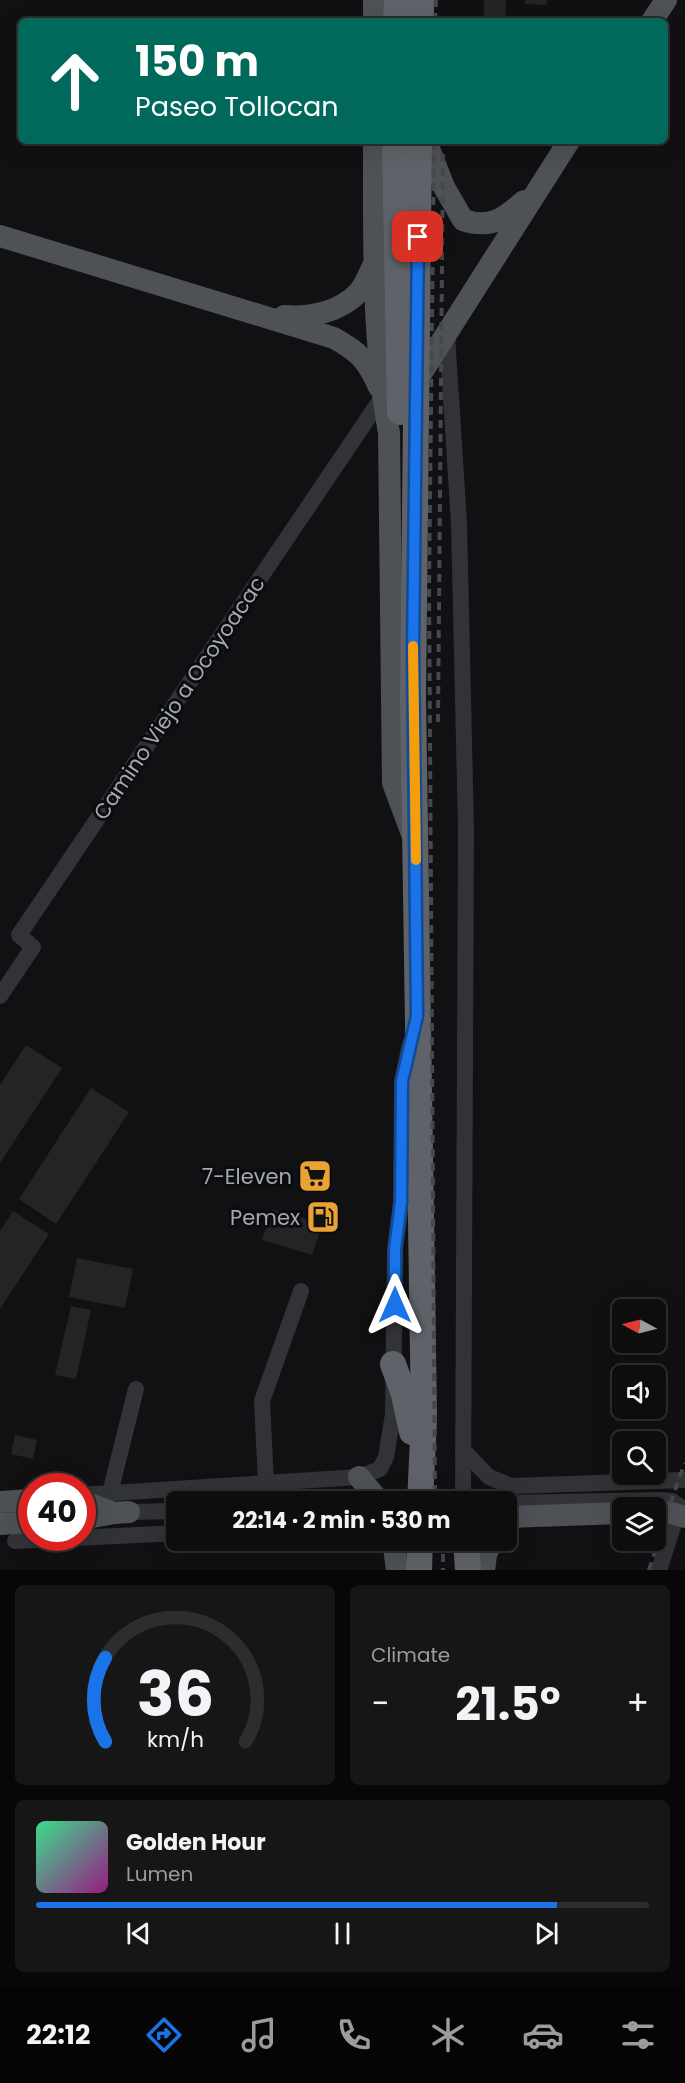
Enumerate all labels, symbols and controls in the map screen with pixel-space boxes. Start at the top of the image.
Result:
text: 150 m [135,32,259,91]
icon: ahead [36,42,114,120]
text: Paseo Tollocan [135,88,339,125]
pin [392,211,443,262]
icon: arrive [401,220,434,253]
street label: Camino Viejo a Ocoyoacac [86,571,272,825]
supermarket icon: 7-Eleven [297,1158,333,1194]
place label: 7-Eleven [202,1162,292,1191]
fuel station icon: Pemex [305,1199,341,1235]
place label: Pemex [230,1203,300,1232]
position arrow [363,1273,427,1337]
north arrow [612,1299,666,1353]
map controls [612,1299,666,1551]
button: sound [612,1365,666,1419]
button: search [612,1431,666,1485]
speed limit sign: 40 [18,1473,96,1551]
button: layers [612,1497,666,1551]
text: 22:14 · 2 min · 530 m [232,1505,451,1536]
text: Climate [371,1641,450,1669]
text: 36 [136,1650,214,1738]
text: 21.5° [455,1673,561,1736]
text: − [371,1680,389,1727]
text: + [626,1680,649,1727]
text: km/h [146,1724,204,1755]
text: Golden Hour [126,1827,266,1858]
text: Lumen [126,1860,193,1888]
icon: previous [122,1917,155,1950]
icon: pause [326,1917,359,1950]
icon: next [530,1917,563,1950]
icon: directions [143,2014,185,2056]
icon: music [238,2014,280,2056]
icon: phone [333,2014,375,2056]
icon: climate [427,2014,469,2056]
icon: car [522,2014,564,2056]
icon: filters [617,2014,659,2056]
text: 22:12 [26,2016,90,2053]

